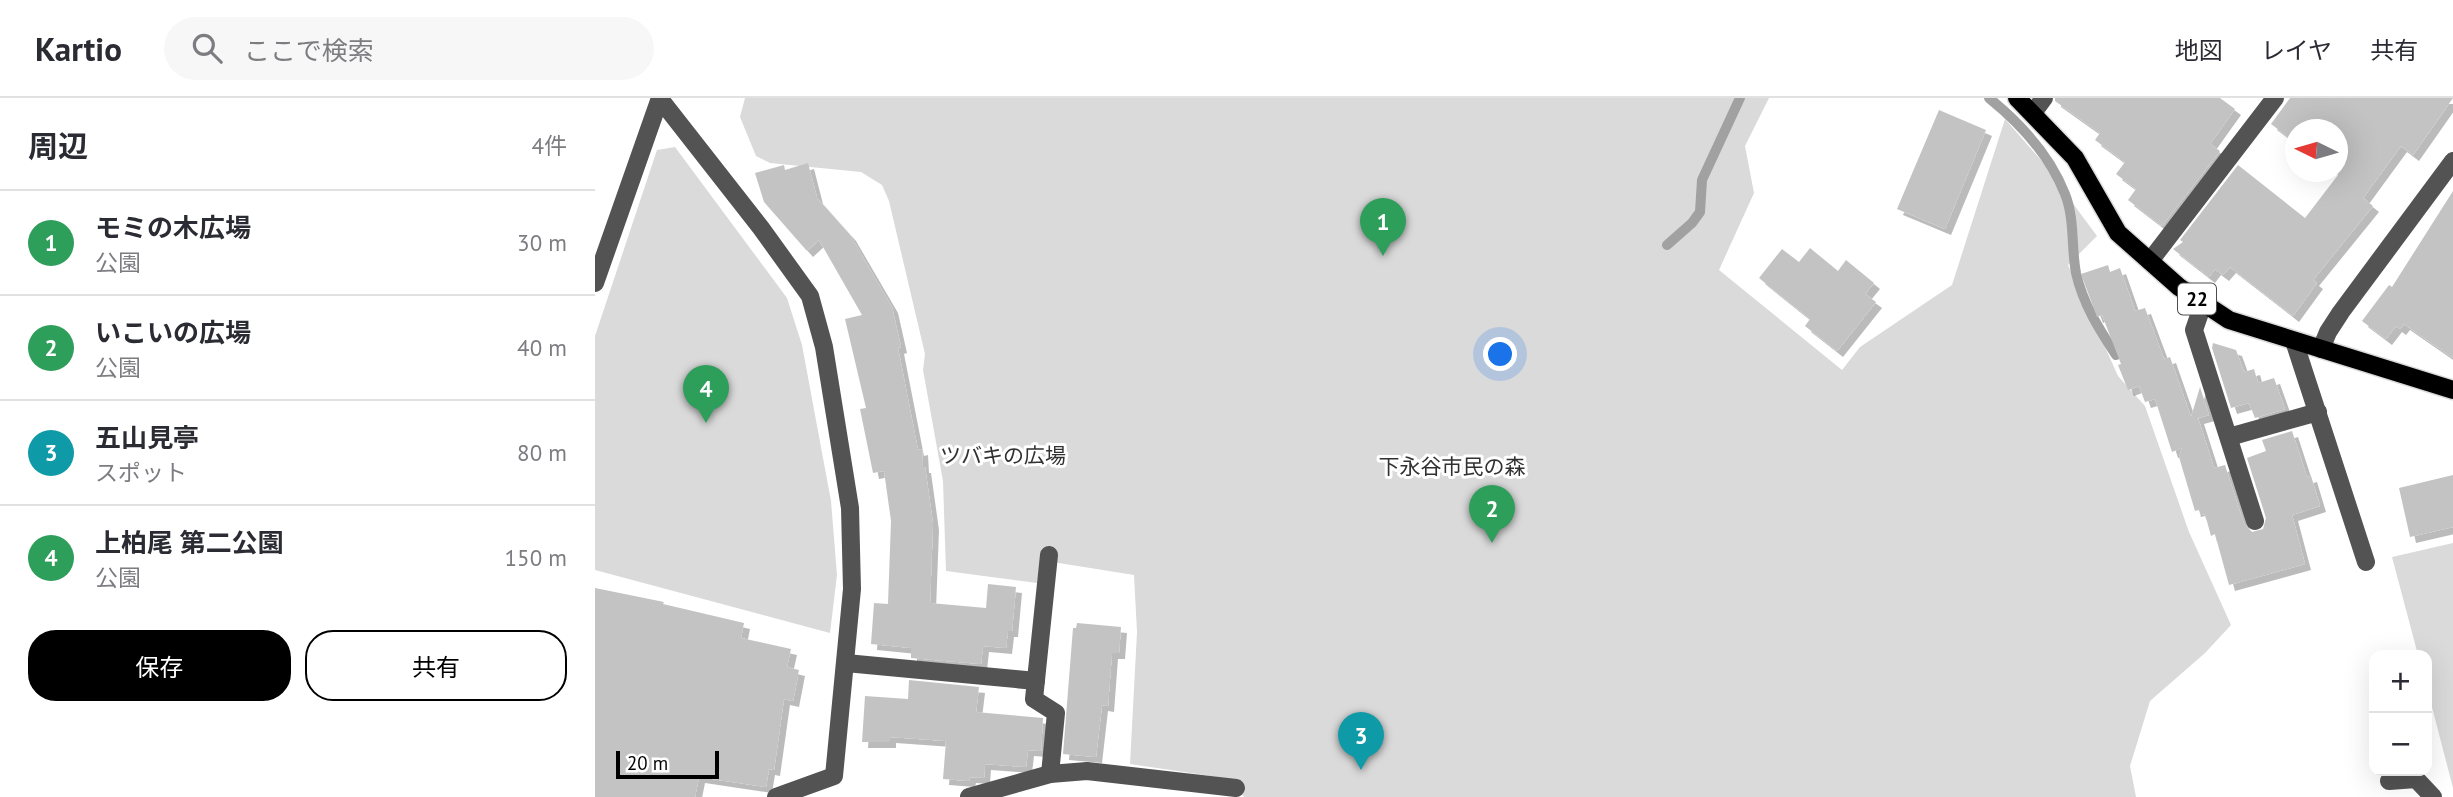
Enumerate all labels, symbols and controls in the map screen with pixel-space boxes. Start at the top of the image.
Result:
search box [164,17,654,80]
text: Kartio [35,27,122,70]
icon: search [188,29,226,67]
text: ここで検索 [244,34,374,67]
text: 地図 [2175,35,2223,66]
text: レイヤ [2261,35,2332,66]
text: 共有 [2370,35,2418,66]
north arrow [2285,119,2348,182]
text: 周辺 [28,126,88,165]
text: 4件 [531,131,567,160]
pin: 1 [1360,198,1406,256]
text: モミの木広場 [95,211,251,244]
text: 1 [44,228,58,257]
text: 30 m [517,228,567,257]
text: 公園 [95,248,141,277]
road number: 22 [2178,284,2216,314]
text: いこいの広場 [95,316,251,349]
text: 2 [44,333,58,362]
text: 40 m [517,333,567,362]
your location [1483,337,1517,371]
text: 公園 [95,353,141,382]
pin: 4 [683,365,729,423]
text: 五山見亭 [95,421,199,454]
text: 3 [44,438,58,467]
text: 80 m [517,438,567,467]
park label: ツバキの広場 [940,442,1066,469]
park label: 下永谷市民の森 [1379,453,1526,480]
text: スポット [95,458,187,487]
pin: 2 [1469,485,1515,543]
text: 上柏尾 第二公園 [95,526,284,559]
text: 4 [44,543,58,572]
text: 150 m [505,543,567,572]
text: 公園 [95,563,141,592]
button: 保存 [28,630,291,701]
button: 共有 [305,630,567,701]
map controls [2369,650,2432,776]
button: + [2369,650,2432,713]
pin: 3 [1338,712,1384,770]
button: − [2369,713,2432,776]
scale bar [616,748,719,780]
text: 20 m [627,751,668,775]

